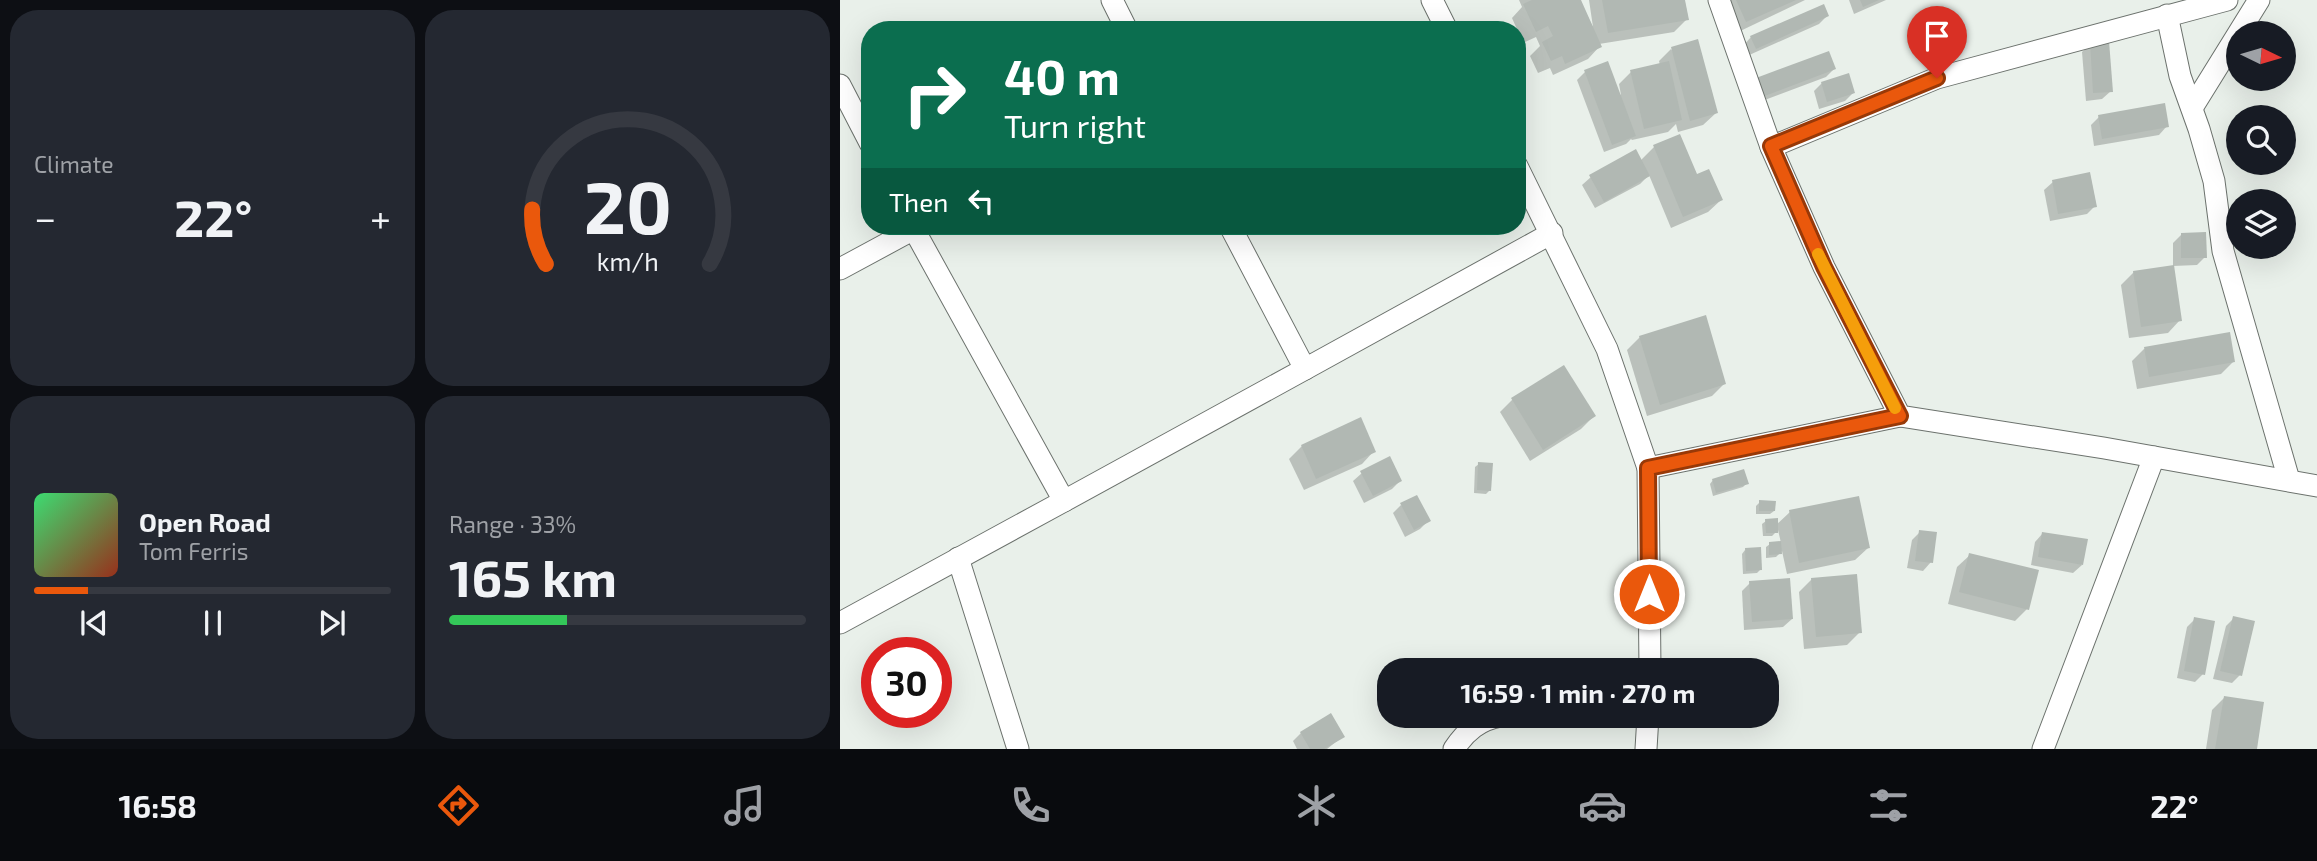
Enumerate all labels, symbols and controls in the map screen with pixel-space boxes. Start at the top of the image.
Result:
pin [1907,6,1967,78]
icon: arrive [1918,17,1956,55]
north arrow [2226,21,2296,91]
map controls [2226,21,2296,259]
text: 40 m [1004,46,1120,105]
icon: right [889,49,980,140]
button: search [2226,105,2296,175]
text: Turn right [1004,106,1146,144]
text: Climate [34,150,114,178]
text: 20 [583,161,672,249]
icon: left [962,182,1000,220]
text: 22° [174,185,252,247]
text: Then [889,186,948,217]
button: layers [2226,189,2296,259]
text: − [34,194,56,240]
text: + [370,194,391,240]
text: km/h [596,246,659,276]
text: Open Road [139,506,271,537]
text: Range · 33% [449,510,576,538]
text: Tom Ferris [139,537,248,565]
text: 165 km [449,545,617,607]
position arrow [1612,557,1686,631]
icon: previous [75,604,113,642]
icon: pause [194,604,232,642]
icon: next [313,604,351,642]
speed limit sign: 30 [861,637,952,728]
text: 16:59 · 1 min · 270 m [1461,677,1695,708]
icon: directions [434,781,483,830]
icon: music [720,781,769,830]
icon: phone [1006,781,1055,830]
icon: climate [1292,781,1341,830]
icon: car [1578,781,1627,830]
icon: filters [1864,781,1913,830]
text: 16:58 [119,786,197,824]
text: 22° [2150,786,2198,824]

